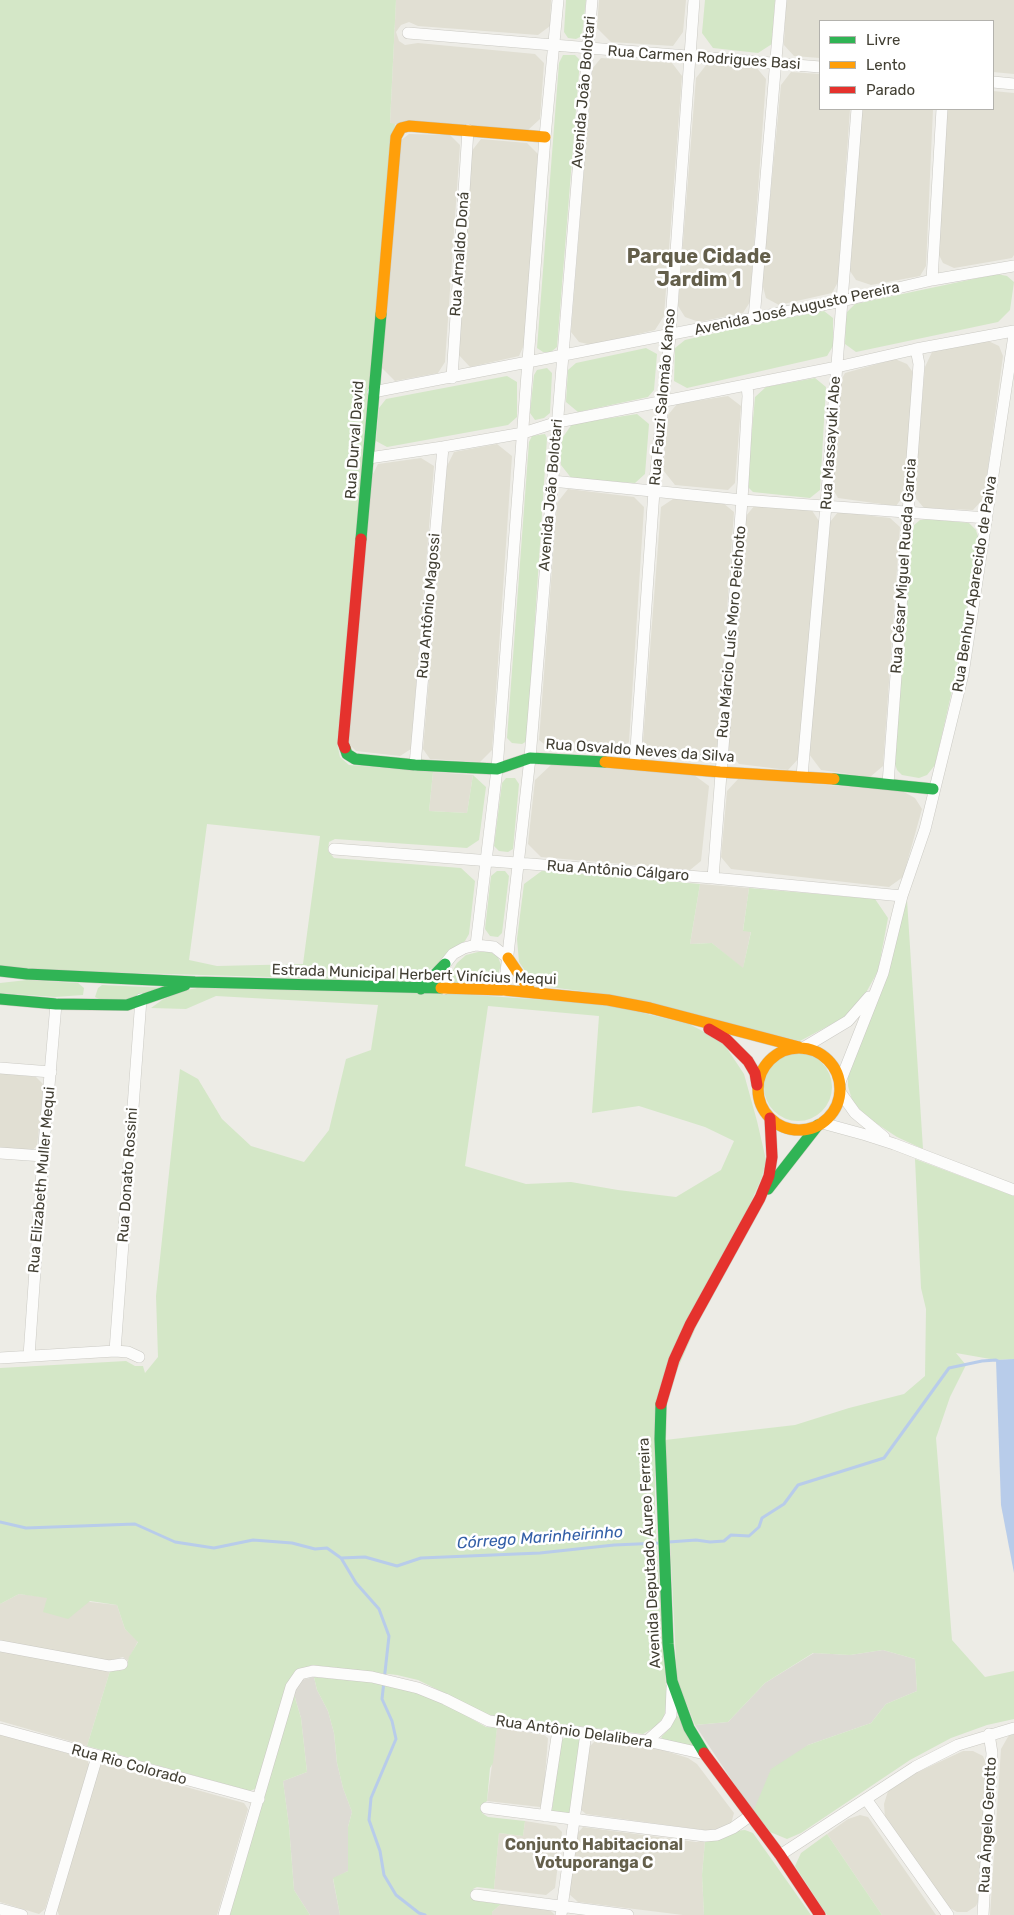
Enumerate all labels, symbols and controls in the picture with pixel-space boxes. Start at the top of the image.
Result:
street label: Avenida João Bolotari [568,15,600,169]
legend [819,20,994,110]
text: Livre [866,31,900,49]
street label: Rua Carmen Rodrigues Basi [607,42,801,74]
text: Lento [866,56,906,74]
text: Parado [866,81,915,99]
street label: Rua Arnaldo Doná [447,191,473,317]
district label: Parque Cidade Jardim 1 [627,245,771,292]
street label: Avenida José Augusto Pereira [693,278,901,340]
street label: Rua Fauzi Salomão Kanso [646,308,680,486]
street label: Rua Massayuki Abe [817,375,845,511]
street label: Rua Durval David [342,380,368,500]
street label: Avenida João Bolotari [535,418,567,572]
street label: Rua César Miguel Rueda Garcia [887,458,921,674]
street label: Rua Benhur Aparecido de Paiva [949,474,1001,694]
street label: Rua Márcio Luís Moro Peichoto [714,525,750,739]
street label: Rua Antônio Magossi [414,532,444,680]
street label: Rua Osvaldo Neves da Silva [545,735,735,767]
street label: Rua Antônio Cálgaro [546,857,690,885]
street label: Estrada Municipal Herbert Vinícius Mequi [271,961,557,989]
street label: Rua Elizabeth Muller Mequi [25,1086,59,1274]
street label: Rua Donato Rossini [114,1107,142,1243]
street label: Avenida Deputado Áureo Ferreira [635,1437,665,1669]
water label: Córrego Marinheirinho [456,1523,624,1553]
street label: Rua Antônio Delalibera [494,1712,654,1752]
street label: Rua Rio Colorado [69,1741,189,1789]
street label: Rua Ângelo Gerotto [975,1756,1001,1894]
district label: Conjunto Habitacional Votuporanga C [505,1835,683,1873]

